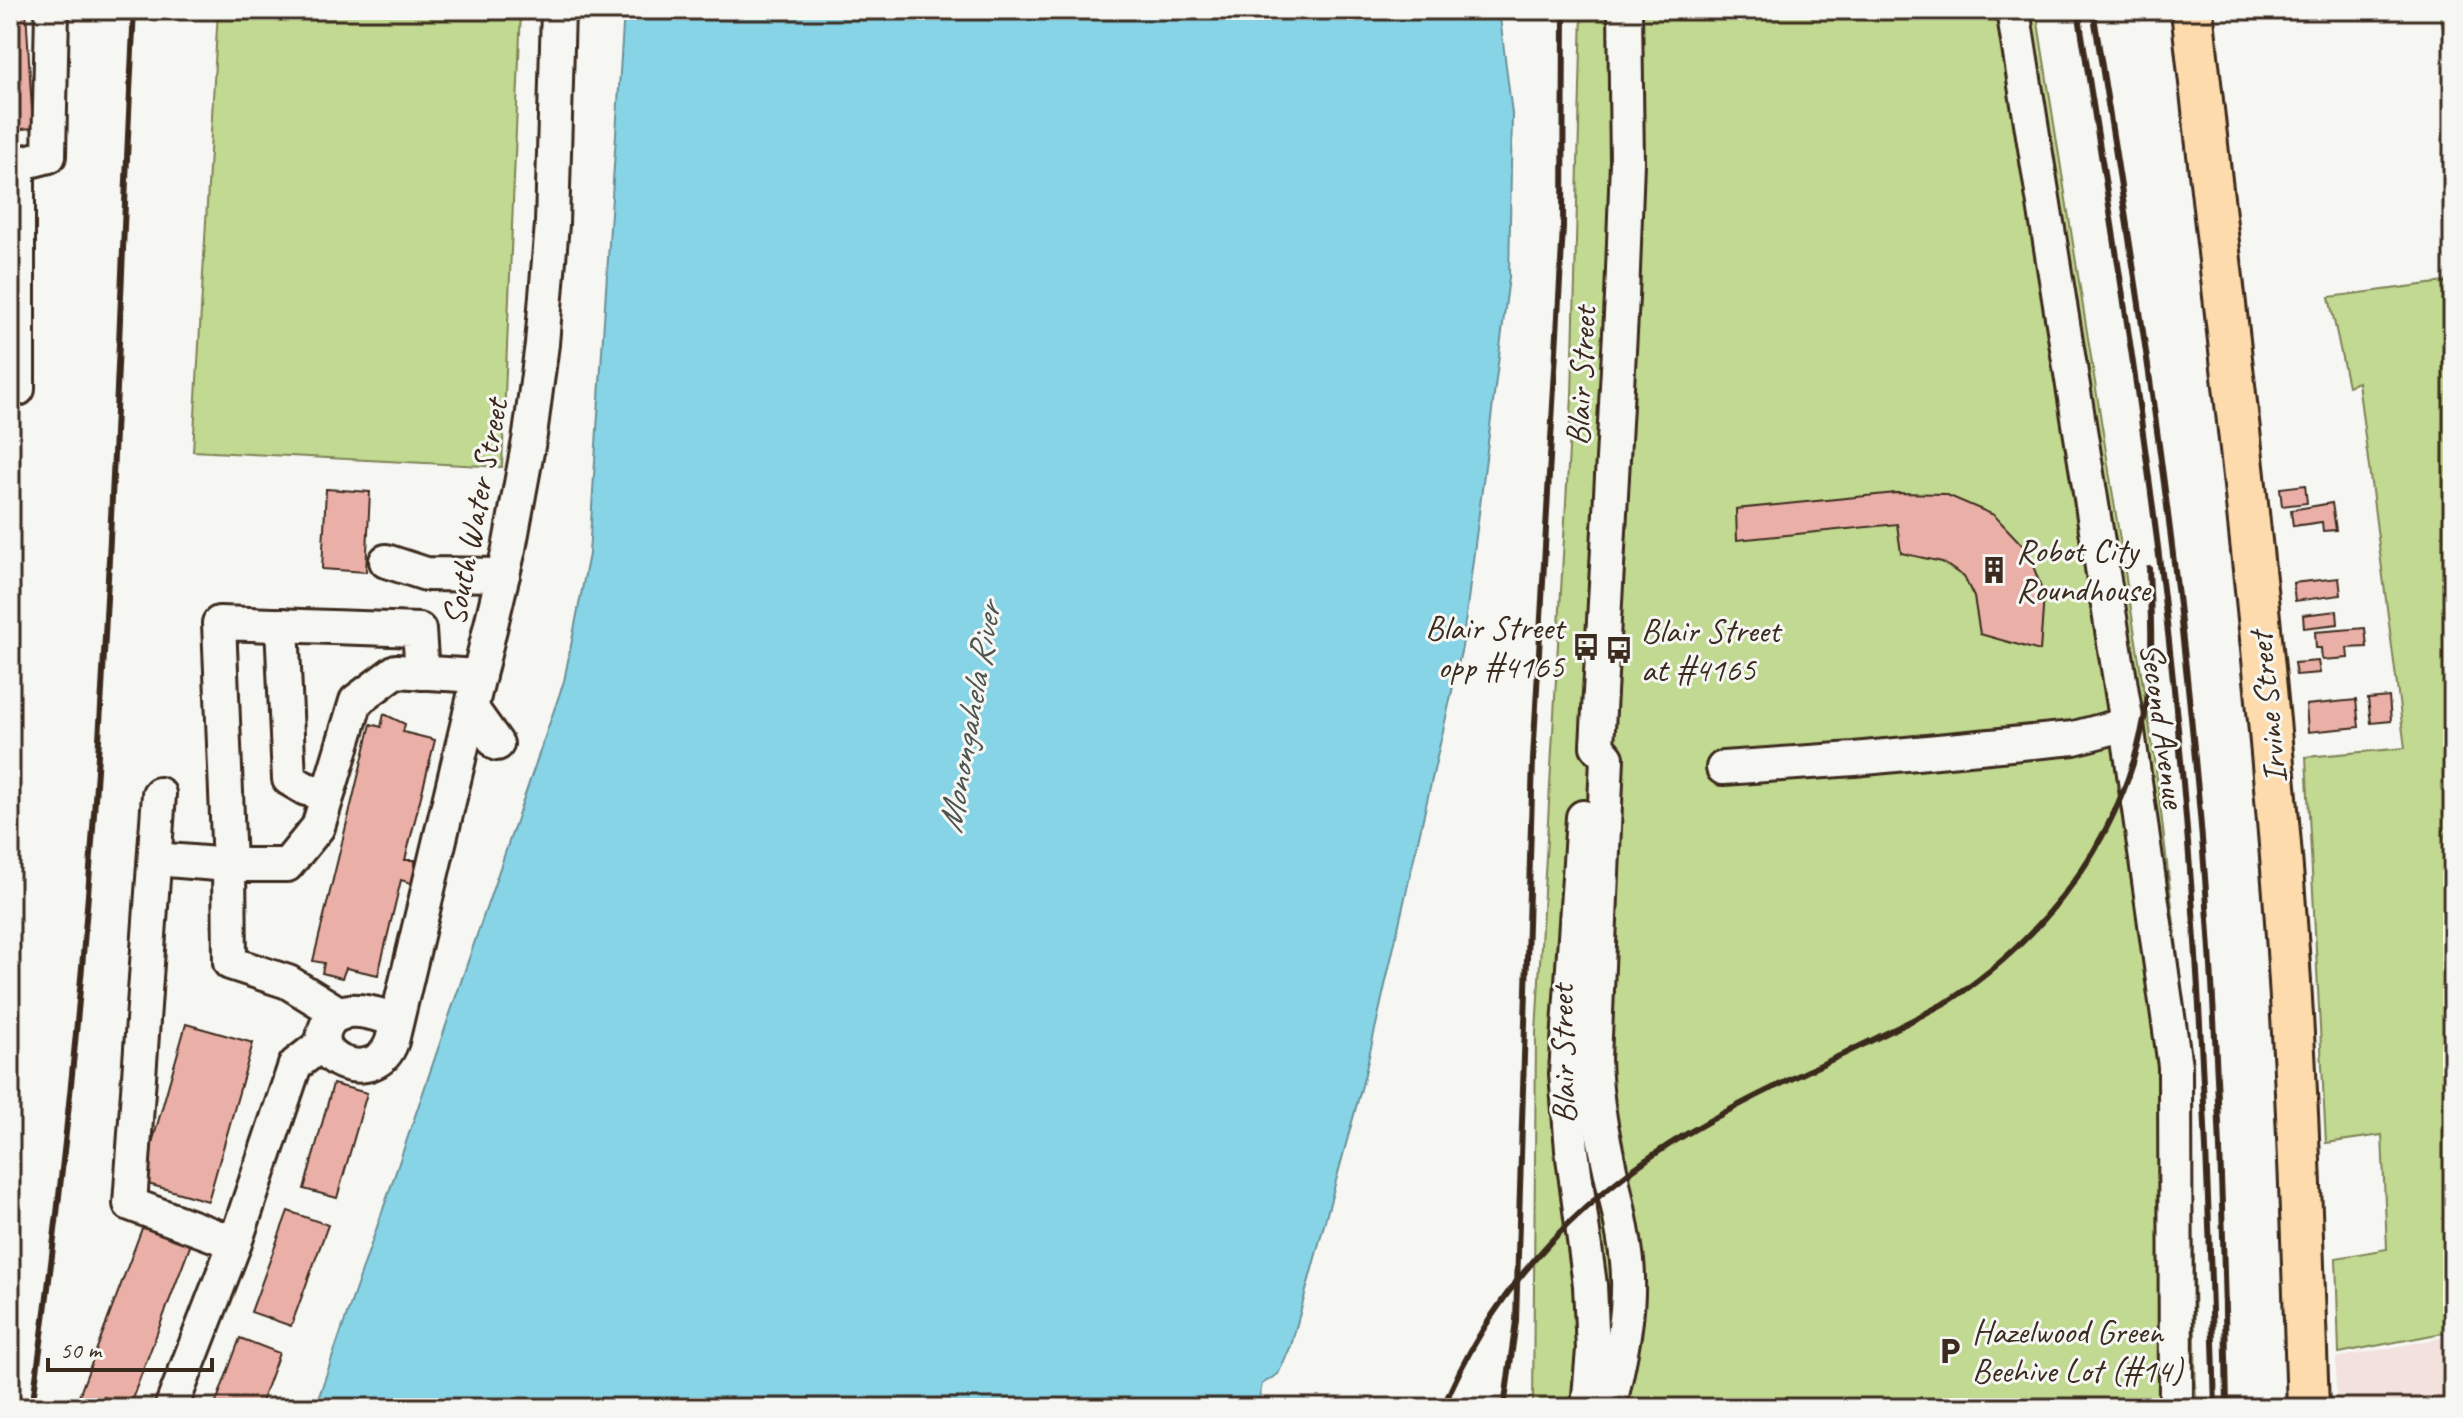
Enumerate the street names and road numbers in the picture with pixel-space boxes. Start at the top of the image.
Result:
street label: Blair Street [1555,302,1606,446]
street label: South Water Street [431,392,518,629]
street label: Irvine Street [2238,626,2297,786]
street label: Second Avenue [2131,640,2197,812]
street label: Blair Street [1540,980,1585,1124]

